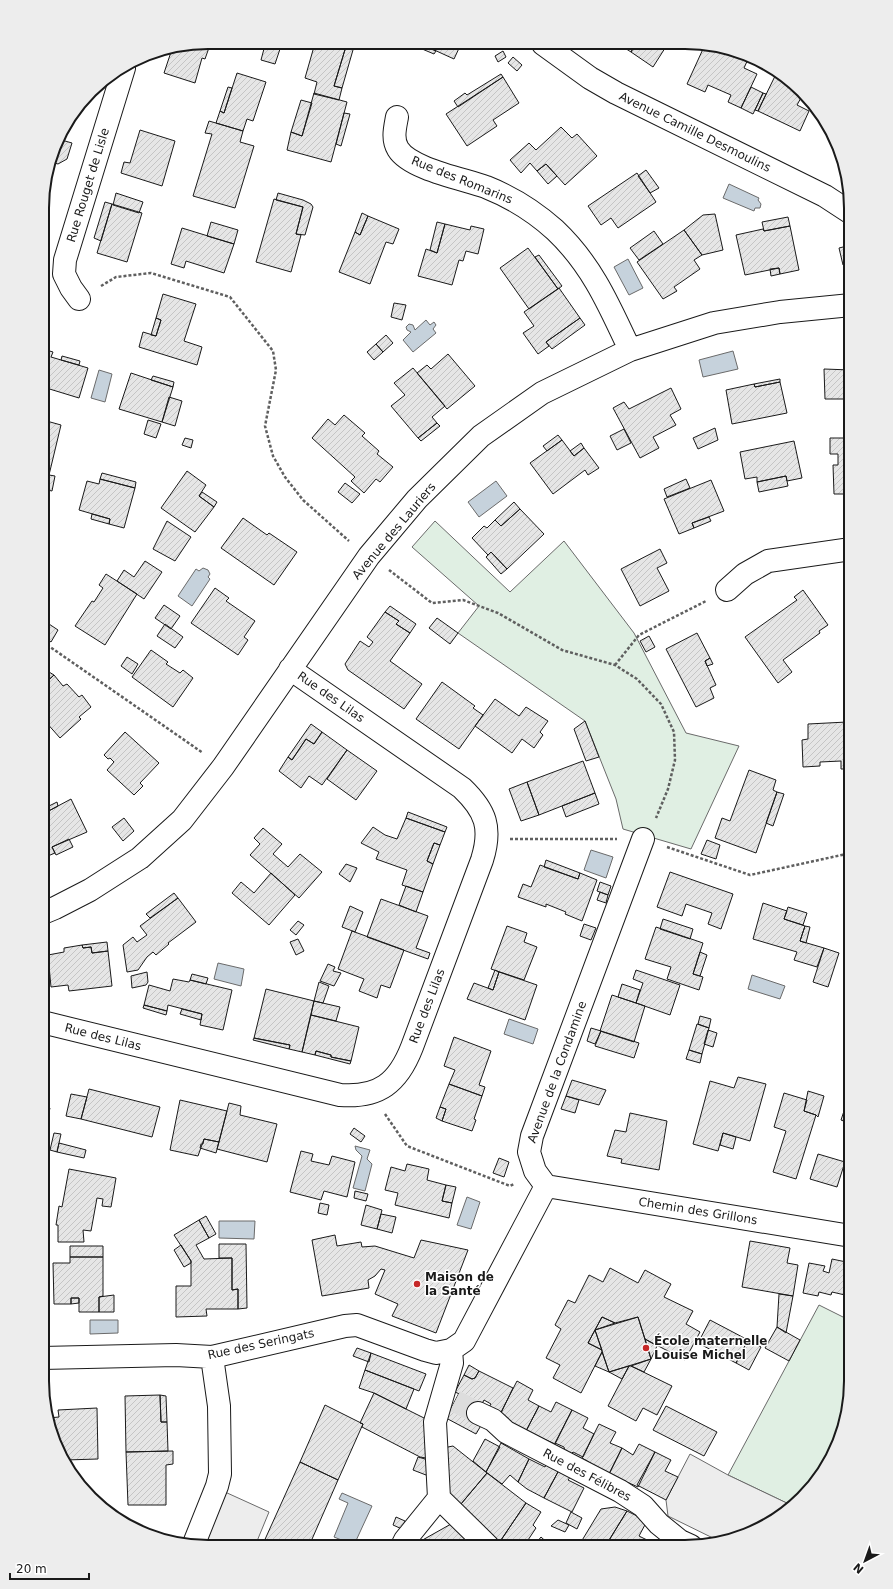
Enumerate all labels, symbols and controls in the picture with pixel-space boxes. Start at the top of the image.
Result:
street label: Avenue Camille Desmoulins [617,89,773,175]
street label: Rue Rouget de Lisle [64,126,112,244]
street label: Rue des Romarins [409,153,515,207]
street label: Avenue des Lauriers [349,480,439,582]
street label: Rue des Lilas [295,669,367,725]
street label: Rue des Lilas [406,967,448,1045]
street label: Avenue de la Condamine [525,999,589,1145]
street label: Rue des Lilas [63,1021,143,1053]
street label: Chemin des Grillons [637,1195,759,1227]
place label: Maison de la Santé [425,1270,494,1298]
marker: Maison de la Santé [412,1279,422,1289]
street label: Rue des Seringats [206,1326,316,1362]
place label: École maternelle Louise Michel [654,1333,767,1362]
marker: École maternelle Louise Michel [641,1343,651,1353]
street label: Rue des Félibres [540,1446,634,1504]
north arrow [845,1541,885,1581]
scale bar [10,1555,89,1581]
text: N [851,1560,867,1576]
text: 20 m [16,1562,47,1576]

